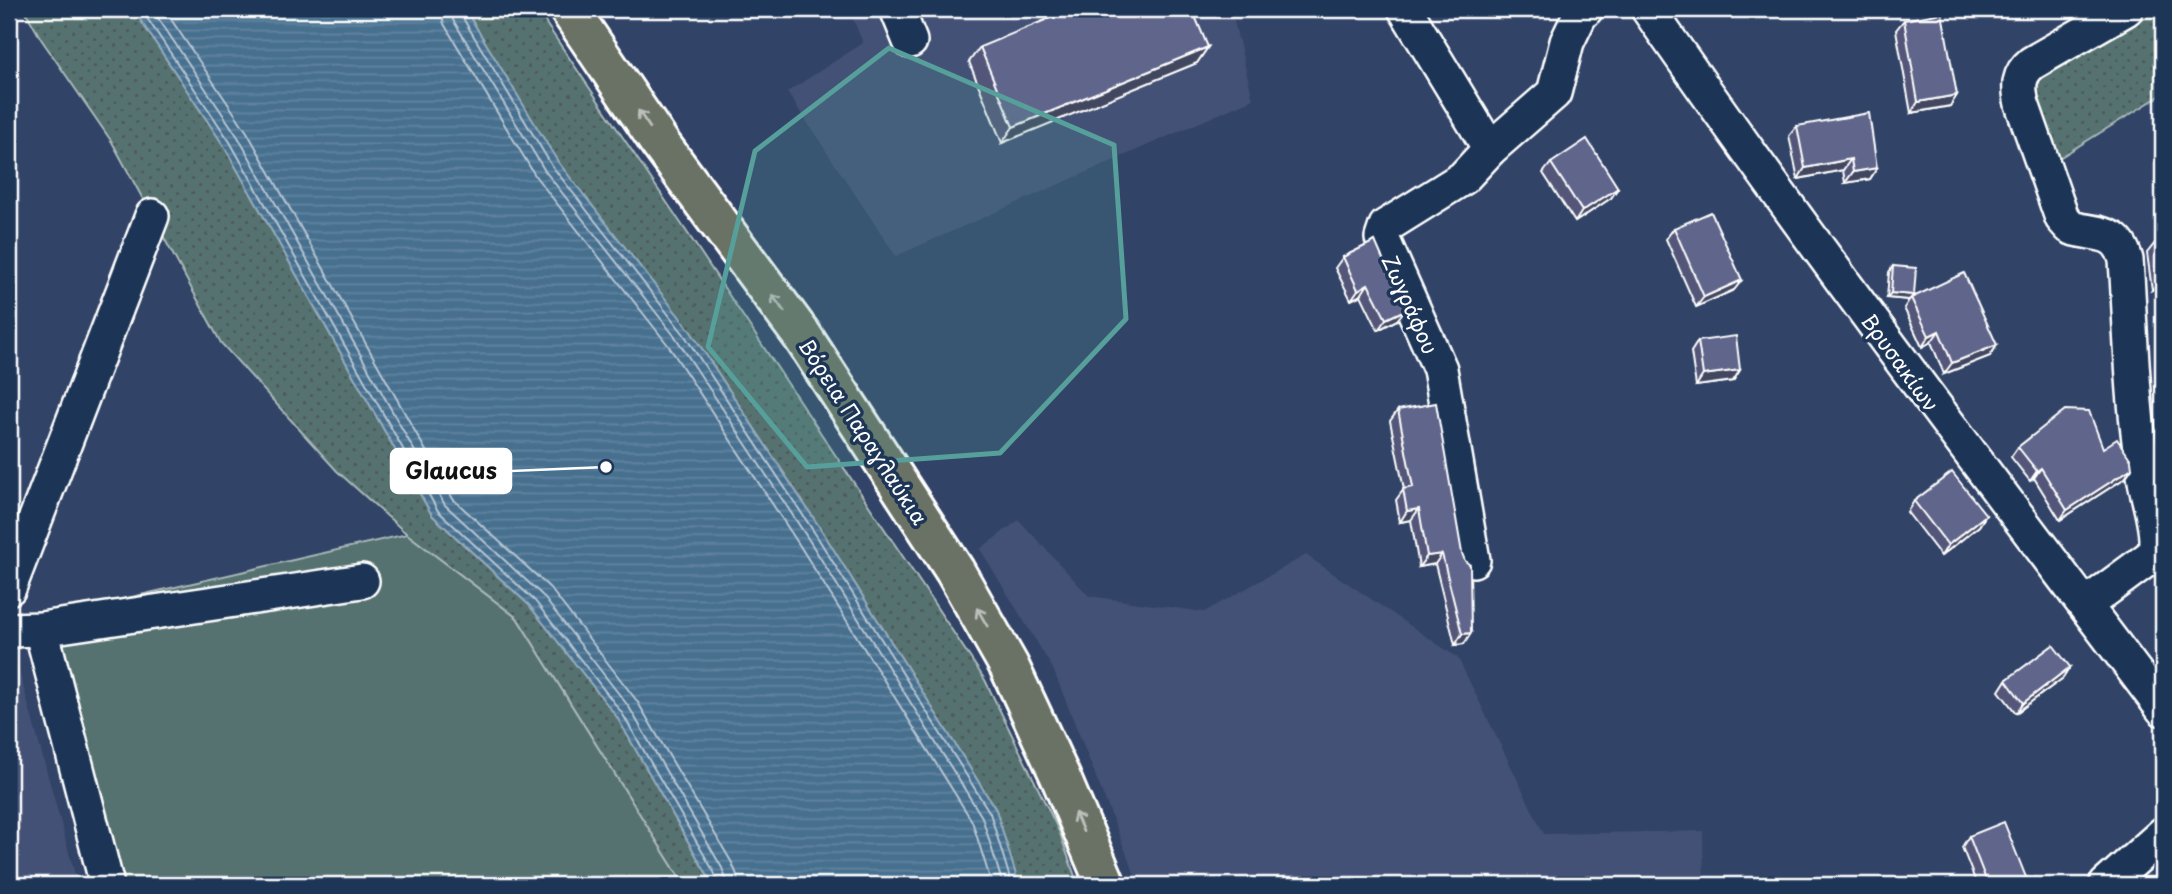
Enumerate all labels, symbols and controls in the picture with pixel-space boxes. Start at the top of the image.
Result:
one-way arrow [637,110,651,130]
street label: Ζωγράφου [1375,249,1447,359]
one-way arrow [771,294,785,313]
street label: Βρυσακίων [1854,306,1948,418]
street label: Βόρεια Παραγλαύκια [792,331,937,531]
callout: Glaucus [391,449,511,493]
text: Glaucus [405,452,497,487]
one-way arrow [974,607,988,627]
one-way arrow [1072,812,1085,834]

